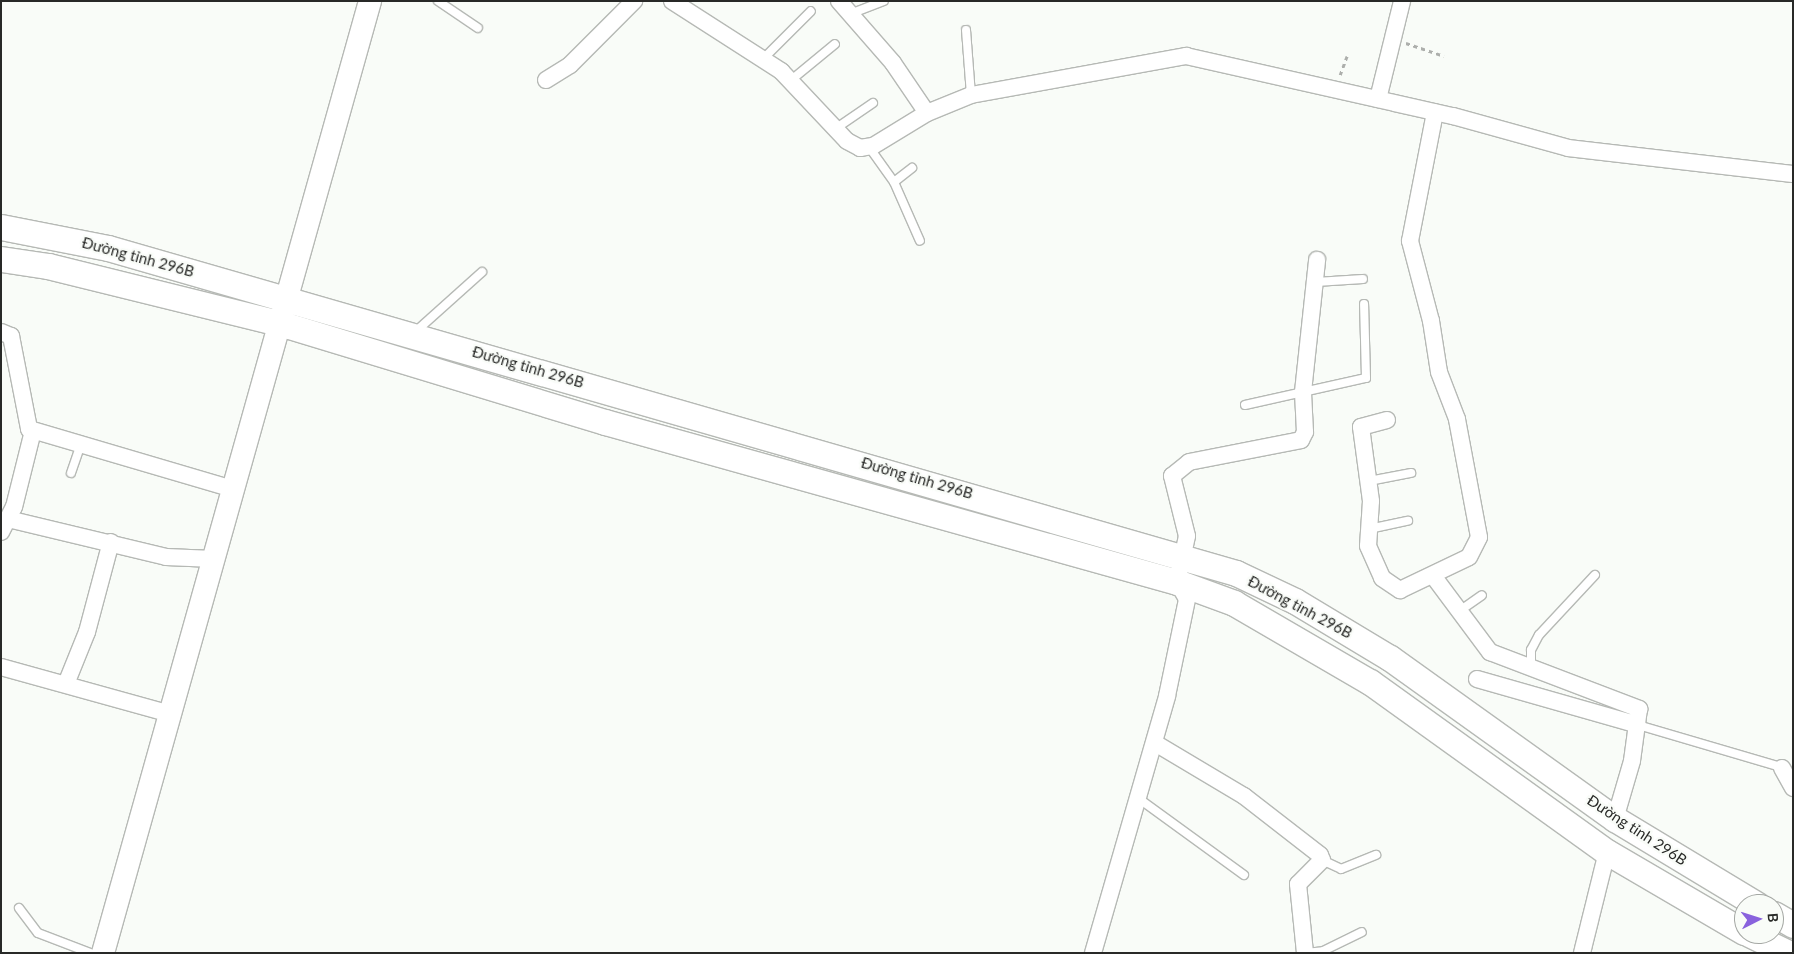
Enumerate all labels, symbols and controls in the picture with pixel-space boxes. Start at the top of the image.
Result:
street label: Đường tỉnh 296B [80,233,196,281]
street label: Đường tỉnh 296B [470,342,586,392]
street label: Đường tỉnh 296B [859,453,975,503]
street label: Đường tỉnh 296B [1245,572,1355,642]
street label: Đường tỉnh 296B [1584,791,1690,869]
north arrow [1734,894,1784,944]
text: B [1765,912,1782,923]

